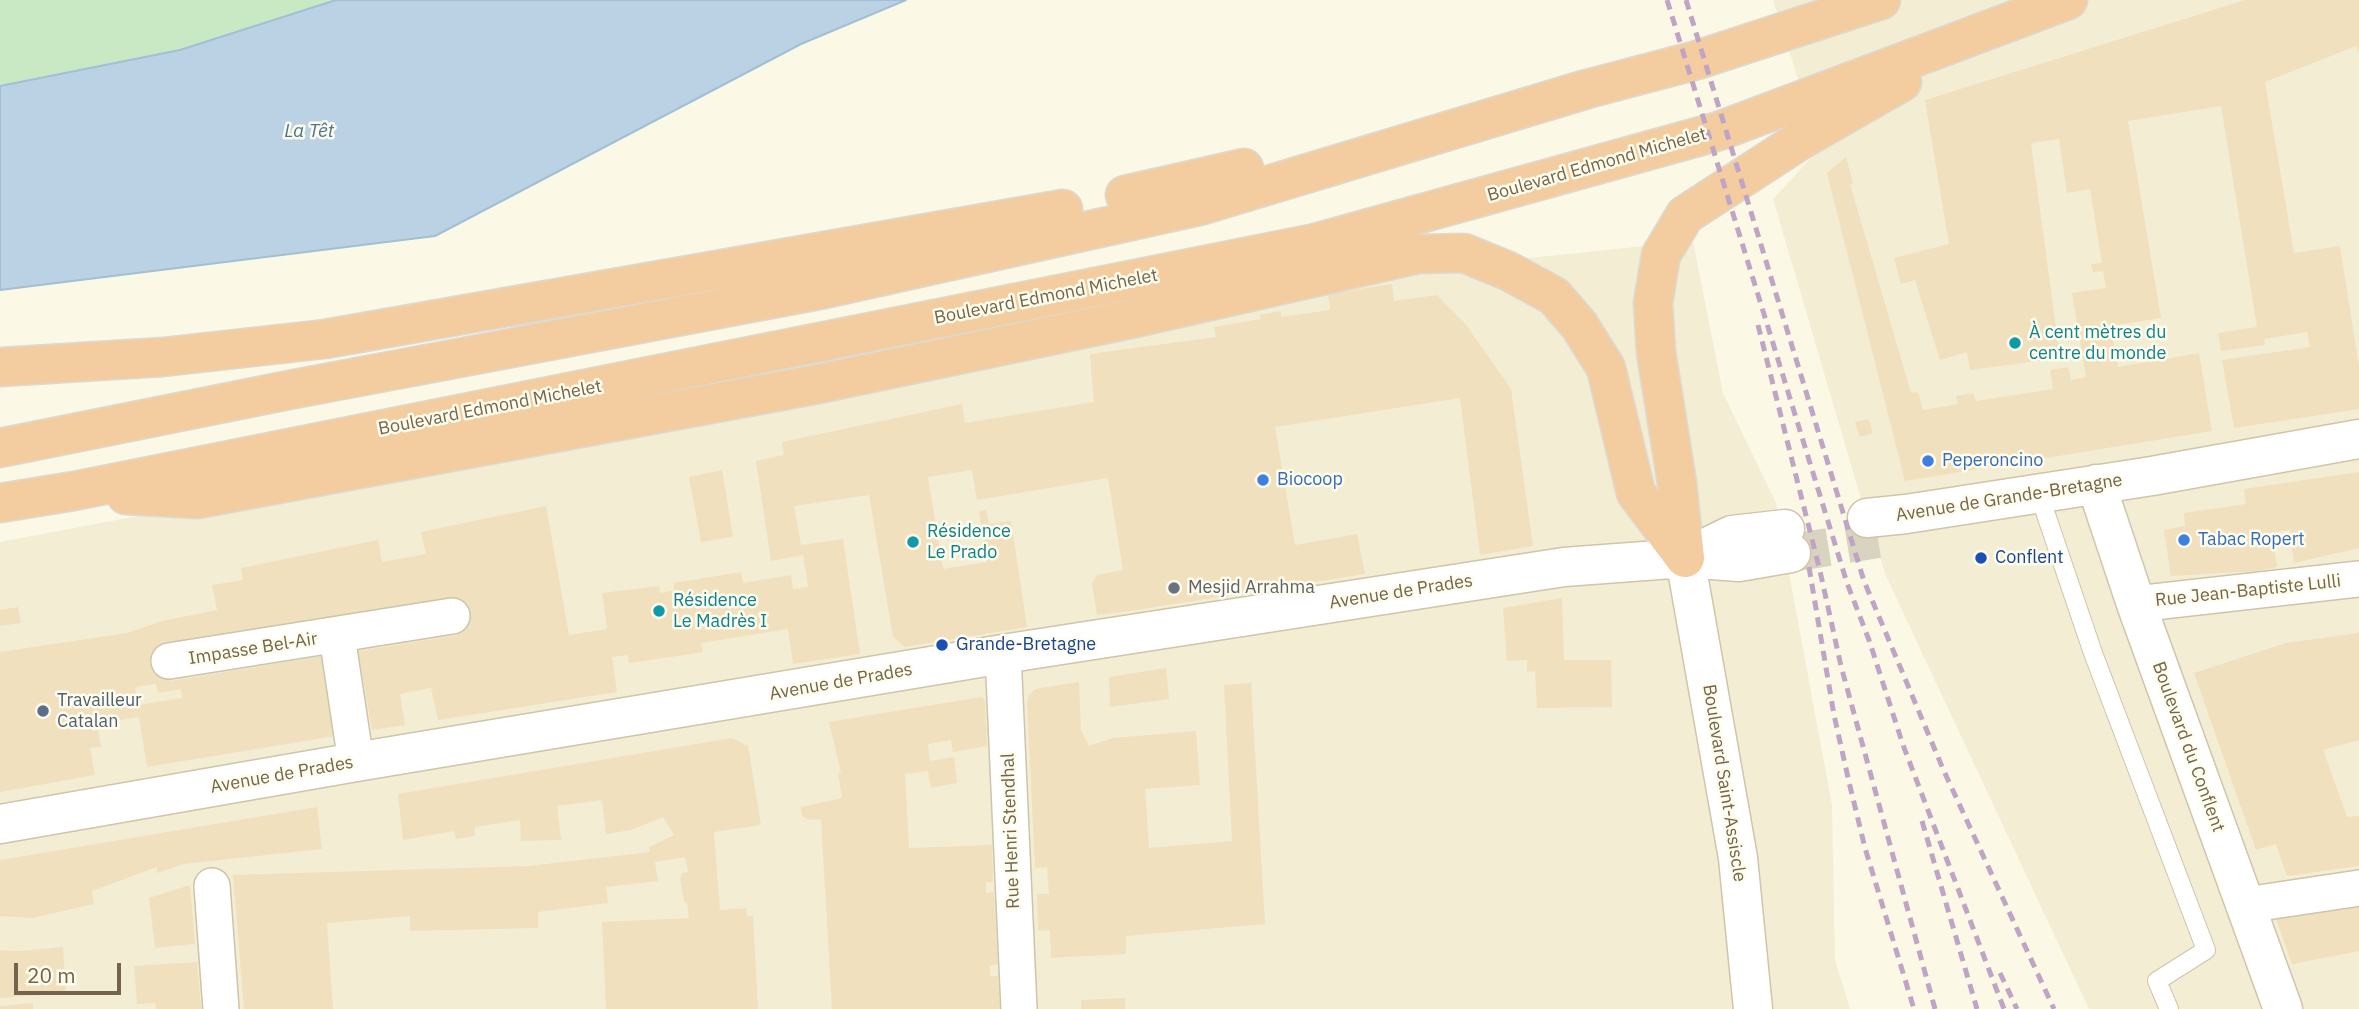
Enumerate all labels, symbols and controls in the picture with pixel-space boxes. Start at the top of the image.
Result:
water label: La Têt [284,121,334,143]
street label: Boulevard Edmond Michelet [1485,123,1709,207]
street label: Boulevard Edmond Michelet [933,265,1159,329]
place label: À cent mètres du centre du monde [2029,322,2166,364]
marker: À cent mètres du centre du monde [2007,335,2023,351]
street label: Boulevard Edmond Michelet [377,376,603,440]
place label: Peperoncino [1942,450,2043,472]
marker: Peperoncino [1920,453,1936,469]
place label: Biocoop [1277,469,1343,491]
street label: Avenue de Grande-Bretagne [1894,469,2124,527]
marker: Biocoop [1255,472,1271,488]
place label: Résidence Le Prado [927,521,1011,564]
place label: Tabac Ropert [2198,529,2305,551]
marker: Tabac Ropert [2176,532,2192,548]
marker: Résidence Le Prado [905,534,921,550]
place label: Conflent [1995,547,2064,569]
marker: Conflent [1973,550,1989,566]
street label: Avenue de Prades [1328,570,1474,614]
street label: Rue Jean-Baptiste Lulli [2154,570,2342,612]
place label: Mesjid Arrahma [1188,577,1315,599]
marker: Mesjid Arrahma [1166,580,1182,596]
place label: Résidence Le Madrès I [673,590,767,632]
marker: Résidence Le Madrès I [651,603,667,619]
street label: Impasse Bel-Air [187,628,319,670]
place label: Grande-Bretagne [956,634,1096,656]
marker: Grande-Bretagne [934,637,950,653]
street label: Avenue de Prades [768,659,914,705]
street label: Boulevard du Conflent [2147,659,2229,835]
street label: Boulevard Saint-Assiscle [1698,683,1750,883]
place label: Travailleur Catalan [57,690,142,732]
marker: Travailleur Catalan [35,703,51,719]
street label: Avenue de Prades [209,752,355,798]
street label: Rue Henri Stendhal [997,753,1025,909]
scale bar [18,950,124,994]
text: 20 m [27,961,76,989]

